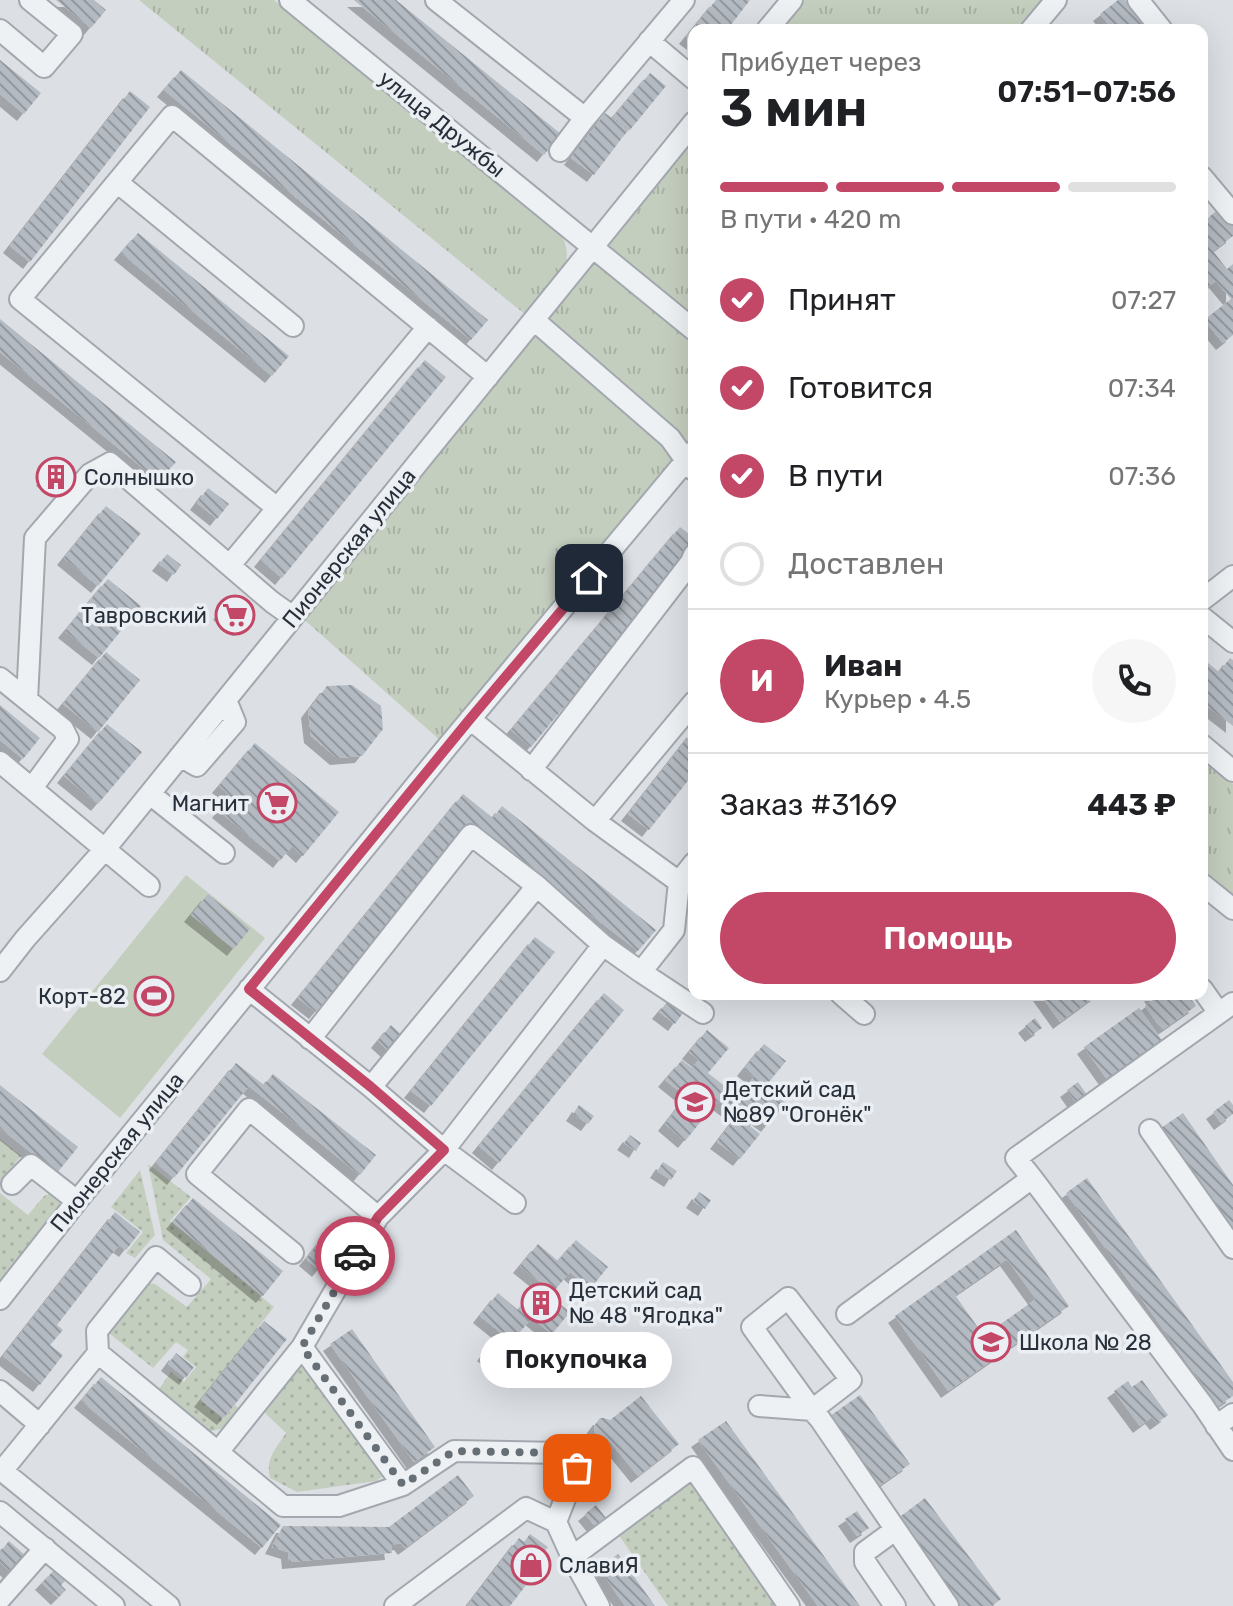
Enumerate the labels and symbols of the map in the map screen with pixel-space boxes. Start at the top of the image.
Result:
street label: улица Дружбы [373,65,511,183]
building icon: Солнышко [35,456,77,498]
street label: Пионерская улица [276,463,422,633]
place label: Солнышко [84,464,194,491]
pin [555,544,623,612]
supermarket icon: Тавровский [214,594,256,636]
place label: Тавровский [81,602,207,629]
supermarket icon: Магнит [256,782,298,824]
place label: Магнит [172,790,249,817]
sports icon: Корт-82 [133,975,175,1017]
place label: Корт-82 [38,983,126,1010]
street label: Пионерская улица [44,1067,190,1237]
place label: Детский сад №89 "Огонёк" [723,1076,872,1128]
school or university icon: Детский сад №89 "Огонёк" [674,1081,716,1123]
courier [315,1216,395,1296]
place label: Детский сад № 48 "Ягодка" [569,1277,723,1329]
building icon: Детский сад № 48 "Ягодка" [520,1282,562,1324]
school or university icon: Школа № 28 [970,1321,1012,1363]
place label: Школа № 28 [1019,1329,1152,1356]
callout: Покупочка [481,1332,673,1388]
pin [543,1434,611,1502]
shop icon: СлавиЯ [510,1544,552,1586]
place label: СлавиЯ [559,1552,639,1579]

